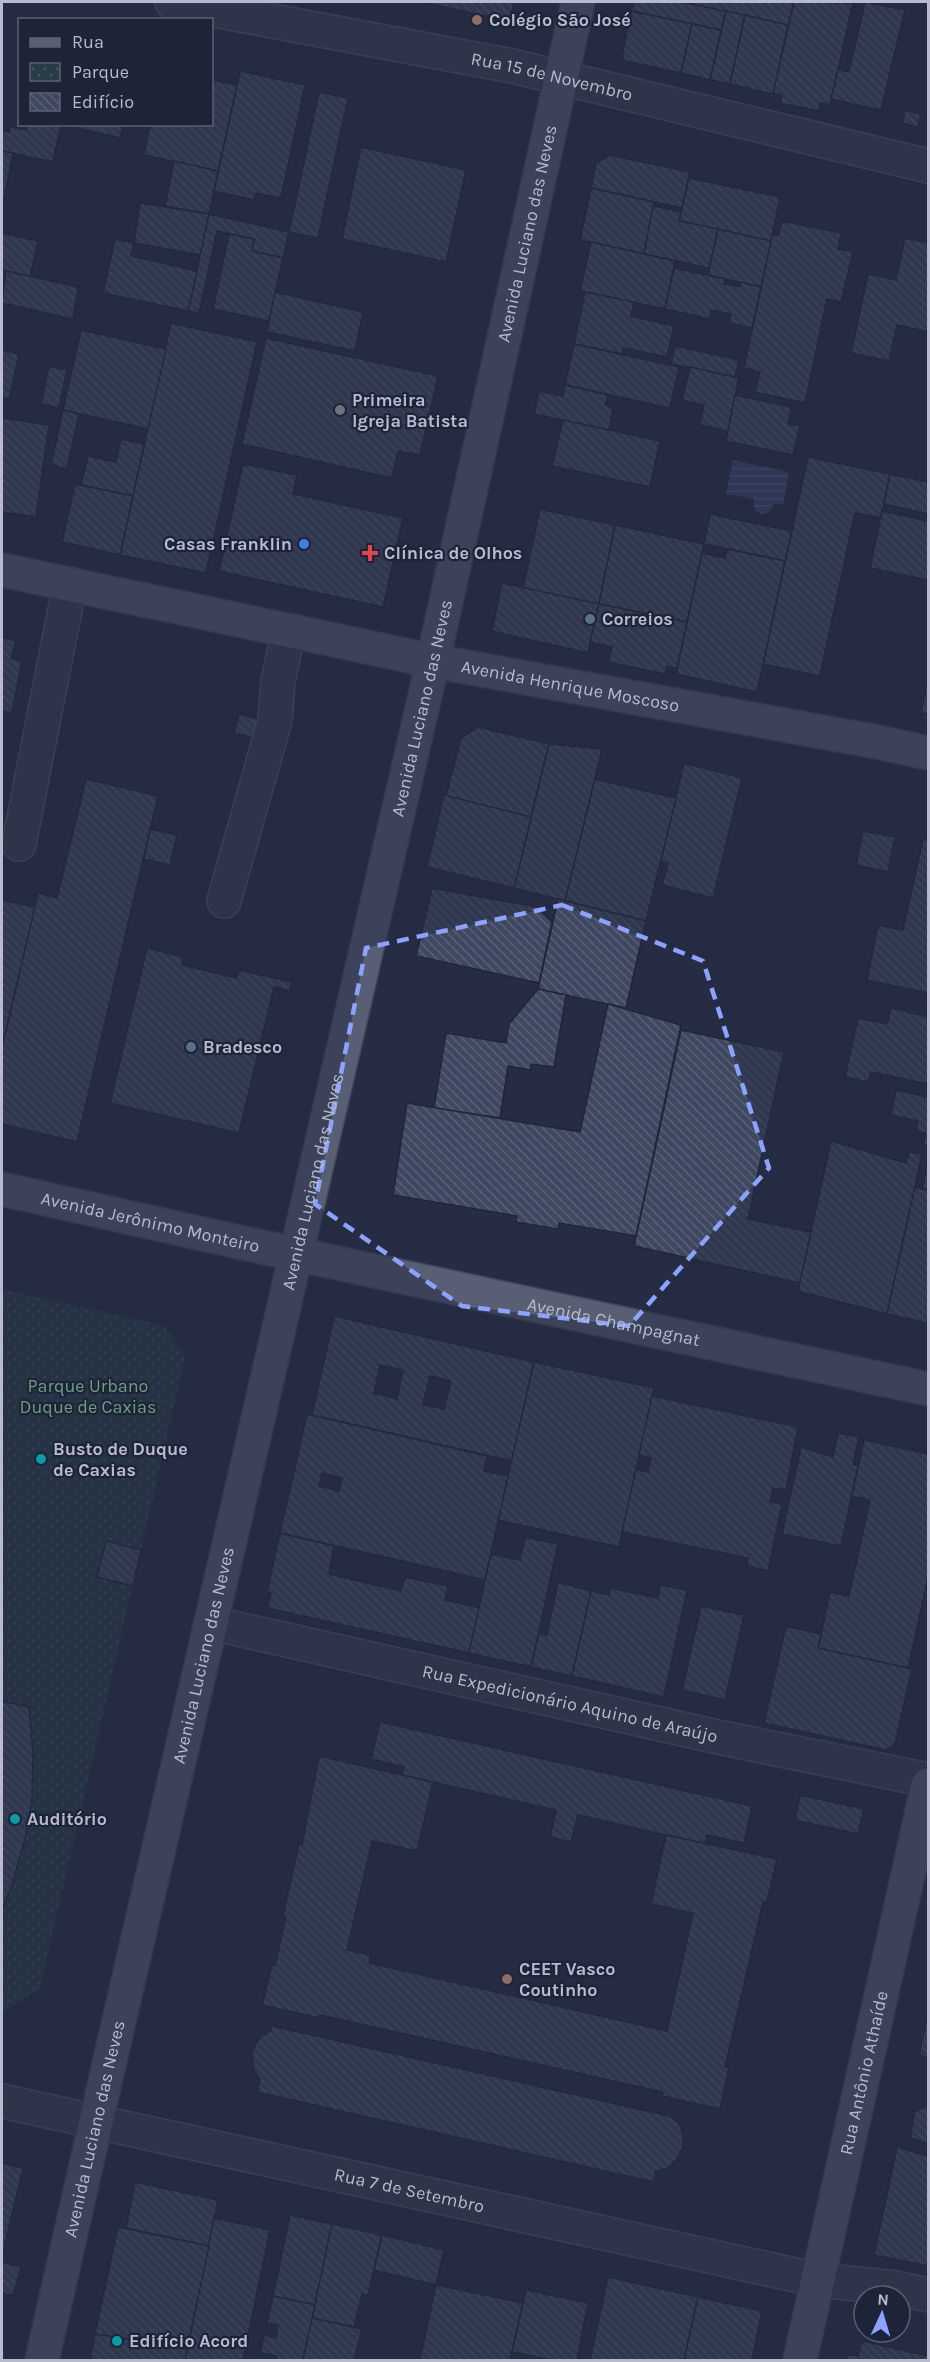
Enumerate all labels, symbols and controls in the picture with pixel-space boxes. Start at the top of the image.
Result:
place label: Colégio São José [489,9,631,31]
marker: Colégio São José [470,13,484,27]
legend [18,18,213,126]
text: Rua [72,31,104,53]
street label: Rua 15 de Novembro [469,48,635,106]
text: Parque [72,61,129,83]
text: Edifício [72,91,134,113]
street label: Avenida Luciano das Neves [492,123,562,344]
place label: Primeira Igreja Batista [352,389,468,432]
marker: Primeira Igreja Batista [333,403,347,417]
place label: Casas Franklin [164,533,292,555]
marker: Casas Franklin [297,537,311,551]
place label: Clínica de Olhos [384,542,522,564]
marker: Clínica de Olhos [361,544,379,562]
street label: Avenida Luciano das Neves [386,598,457,819]
place label: Correios [602,608,673,630]
marker: Correios [583,612,597,626]
street label: Avenida Henrique Moscoso [459,655,681,717]
place label: Bradesco [203,1036,282,1058]
marker: Bradesco [184,1040,198,1054]
street label: Avenida Luciano das Neves [277,1071,348,1292]
street label: Avenida Jerônimo Monteiro [39,1187,262,1257]
street label: Avenida Champagnat [525,1293,702,1351]
park label: Parque Urbano Duque de Caxias [20,1375,156,1418]
place label: Busto de Duque de Caxias [53,1438,188,1481]
marker: Busto de Duque de Caxias [34,1452,48,1466]
street label: Avenida Luciano das Neves [168,1545,239,1766]
street label: Rua Expedicionário Aquino de Araújo [420,1660,720,1748]
place label: Auditório [27,1808,107,1830]
marker: Auditório [8,1812,22,1826]
place label: CEET Vasco Coutinho [519,1958,616,2001]
marker: CEET Vasco Coutinho [500,1972,514,1986]
street label: Rua Antônio Athaíde [835,1989,893,2157]
street label: Avenida Luciano das Neves [59,2018,130,2240]
street label: Rua 7 de Setembro [332,2163,486,2217]
north arrow [852,2284,912,2344]
text: N [877,2290,889,2309]
place label: Edifício Acord [129,2330,248,2352]
marker: Edifício Acord [110,2334,124,2348]

